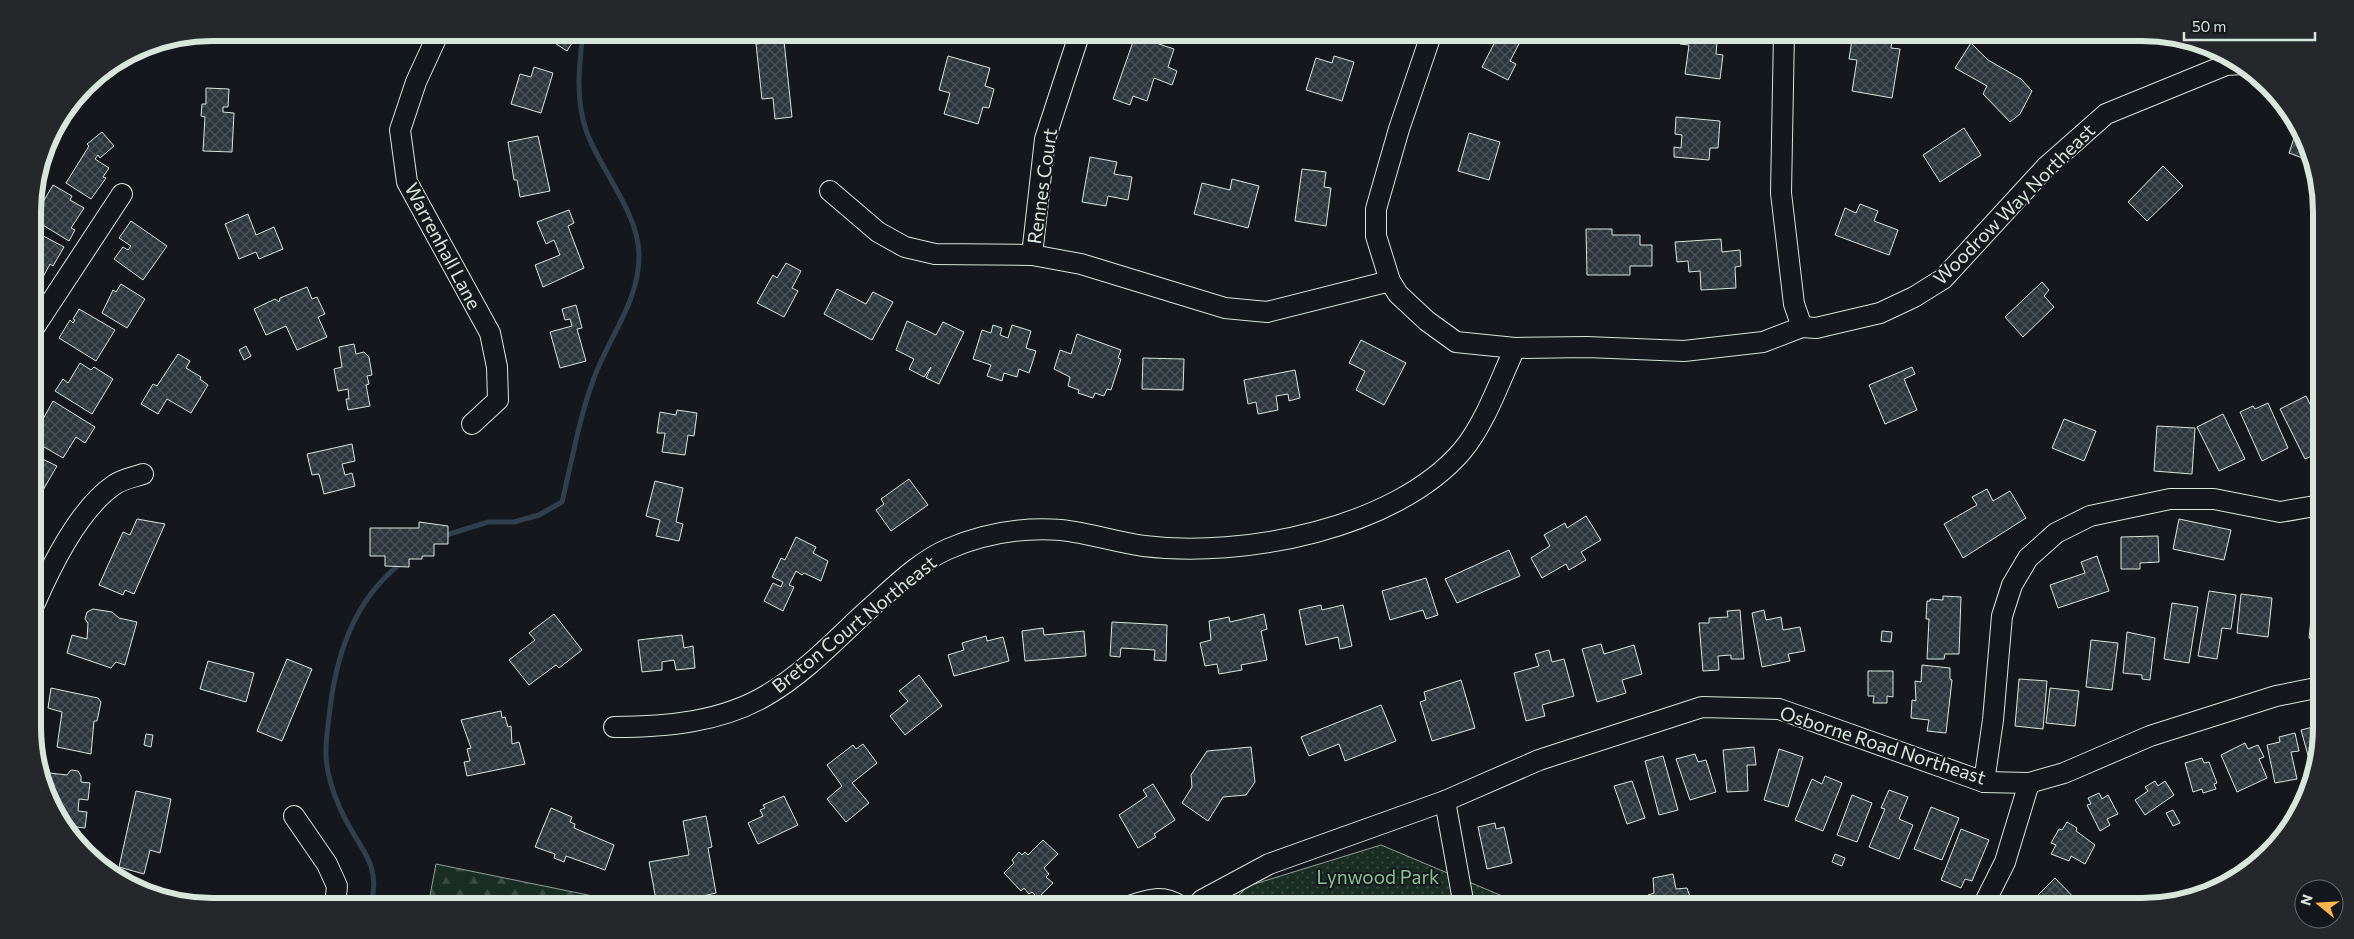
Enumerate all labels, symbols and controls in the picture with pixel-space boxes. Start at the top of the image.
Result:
scale bar [2184,10,2315,42]
text: 50 m [2192,17,2226,35]
street label: Woodrow Way Northeast [1928,118,2099,289]
street label: Rennes Court [1022,126,1061,245]
street label: Warrenhall Lane [400,179,486,313]
street label: Breton Court Northeast [767,550,941,697]
street label: Osborne Road Northeast [1777,700,1989,789]
park label: Lynwood Park [1317,865,1439,888]
north arrow [2294,879,2344,929]
text: N [2296,892,2316,907]

